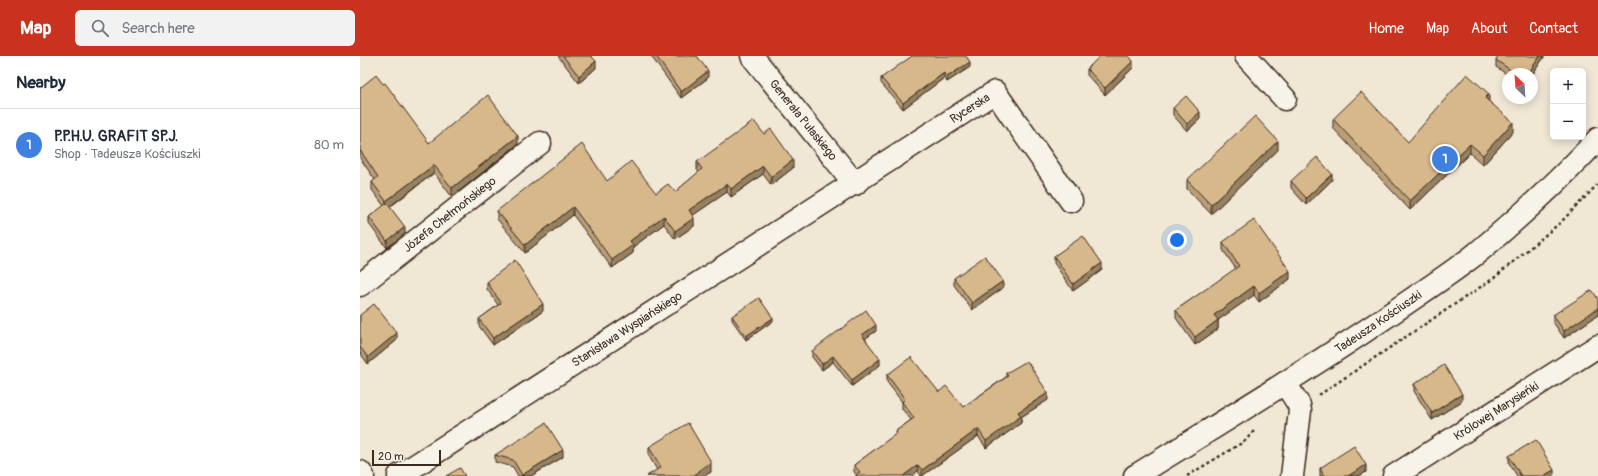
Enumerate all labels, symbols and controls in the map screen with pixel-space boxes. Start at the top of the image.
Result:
search box [75,10,355,46]
text: Map [20,16,51,40]
icon: search [89,17,111,39]
text: Search here [121,19,195,38]
text: Home [1369,20,1404,37]
text: Map [1426,20,1449,37]
text: About [1471,20,1507,37]
text: Contact [1529,20,1578,37]
north arrow [1502,68,1538,104]
map controls [1550,68,1586,140]
button: + [1550,68,1586,104]
text: Nearby [16,72,65,93]
street label: Generała Pułaskiego [766,77,840,164]
street label: Rycerska [947,90,993,127]
button: − [1550,104,1586,140]
text: P.P.H.U. GRAFIT SP.J. [54,127,178,146]
text: 1 [26,137,32,153]
text: 80 m [314,137,344,153]
pin: 1 [1432,144,1458,174]
text: Shop · Tadeusza Kościuszki [54,146,201,162]
street label: Józefa Chełmońskiego [400,173,500,256]
your location [1167,230,1187,250]
street label: Stanisława Wyspiańskiego [569,288,686,371]
street label: Tadeusza Kościuszki [1332,288,1425,357]
street label: Królowej Marysieńki [1451,379,1542,444]
scale bar [372,448,441,467]
text: 20 m [378,450,404,463]

